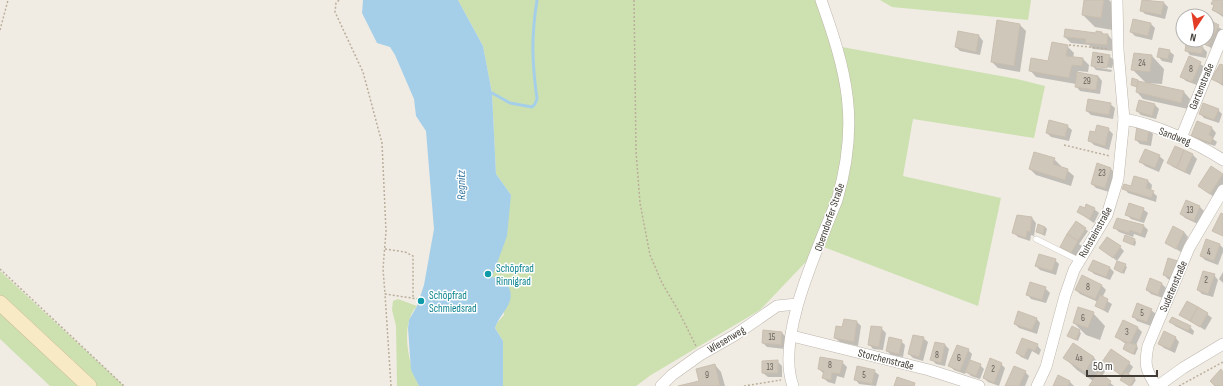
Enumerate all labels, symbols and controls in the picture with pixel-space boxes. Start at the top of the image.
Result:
north arrow [1175,8,1215,48]
text: N [1189,30,1197,44]
house number: 31 [1097,55,1104,66]
house number: 24 [1138,58,1146,69]
street label: Gartenstraße [1186,61,1217,111]
house number: 8 [1189,64,1193,75]
house number: 29 [1083,76,1091,87]
street label: Sandweg [1157,124,1193,149]
house number: 23 [1098,168,1106,179]
water label: Regnitz [454,169,469,200]
street label: Oberndorfer Straße [812,181,847,253]
street label: Ruhsteinstraße [1076,204,1115,260]
house number: 13 [1187,205,1194,216]
house number: 4 [1207,247,1211,258]
street label: Sudetenstraße [1157,259,1190,314]
place label: Schöpfrad Rinnigrad [496,262,534,288]
marker: Schöpfrad Rinnigrad [483,269,493,279]
house number: 2 [1204,275,1208,286]
house number: 8 [1086,282,1090,293]
place label: Schöpfrad Schmiedsrad [429,289,477,315]
marker: Schöpfrad Schmiedsrad [416,296,426,306]
house number: 5 [1140,308,1144,319]
house number: 6 [1081,313,1085,324]
street label: Wiesenweg [705,323,748,356]
house number: 3 [1125,327,1129,338]
house number: 15 [769,332,776,343]
street label: Storchenstraße [856,346,915,373]
house number: 8 [935,350,939,361]
scale bar [1087,352,1157,378]
house number: 6 [957,353,961,364]
house number: 4a [1075,353,1083,364]
text: 50 m [1093,359,1113,374]
house number: 8 [828,360,832,371]
house number: 13 [767,362,774,373]
house number: 2 [991,364,995,375]
house number: 9 [705,370,709,381]
house number: 5 [862,370,866,381]

